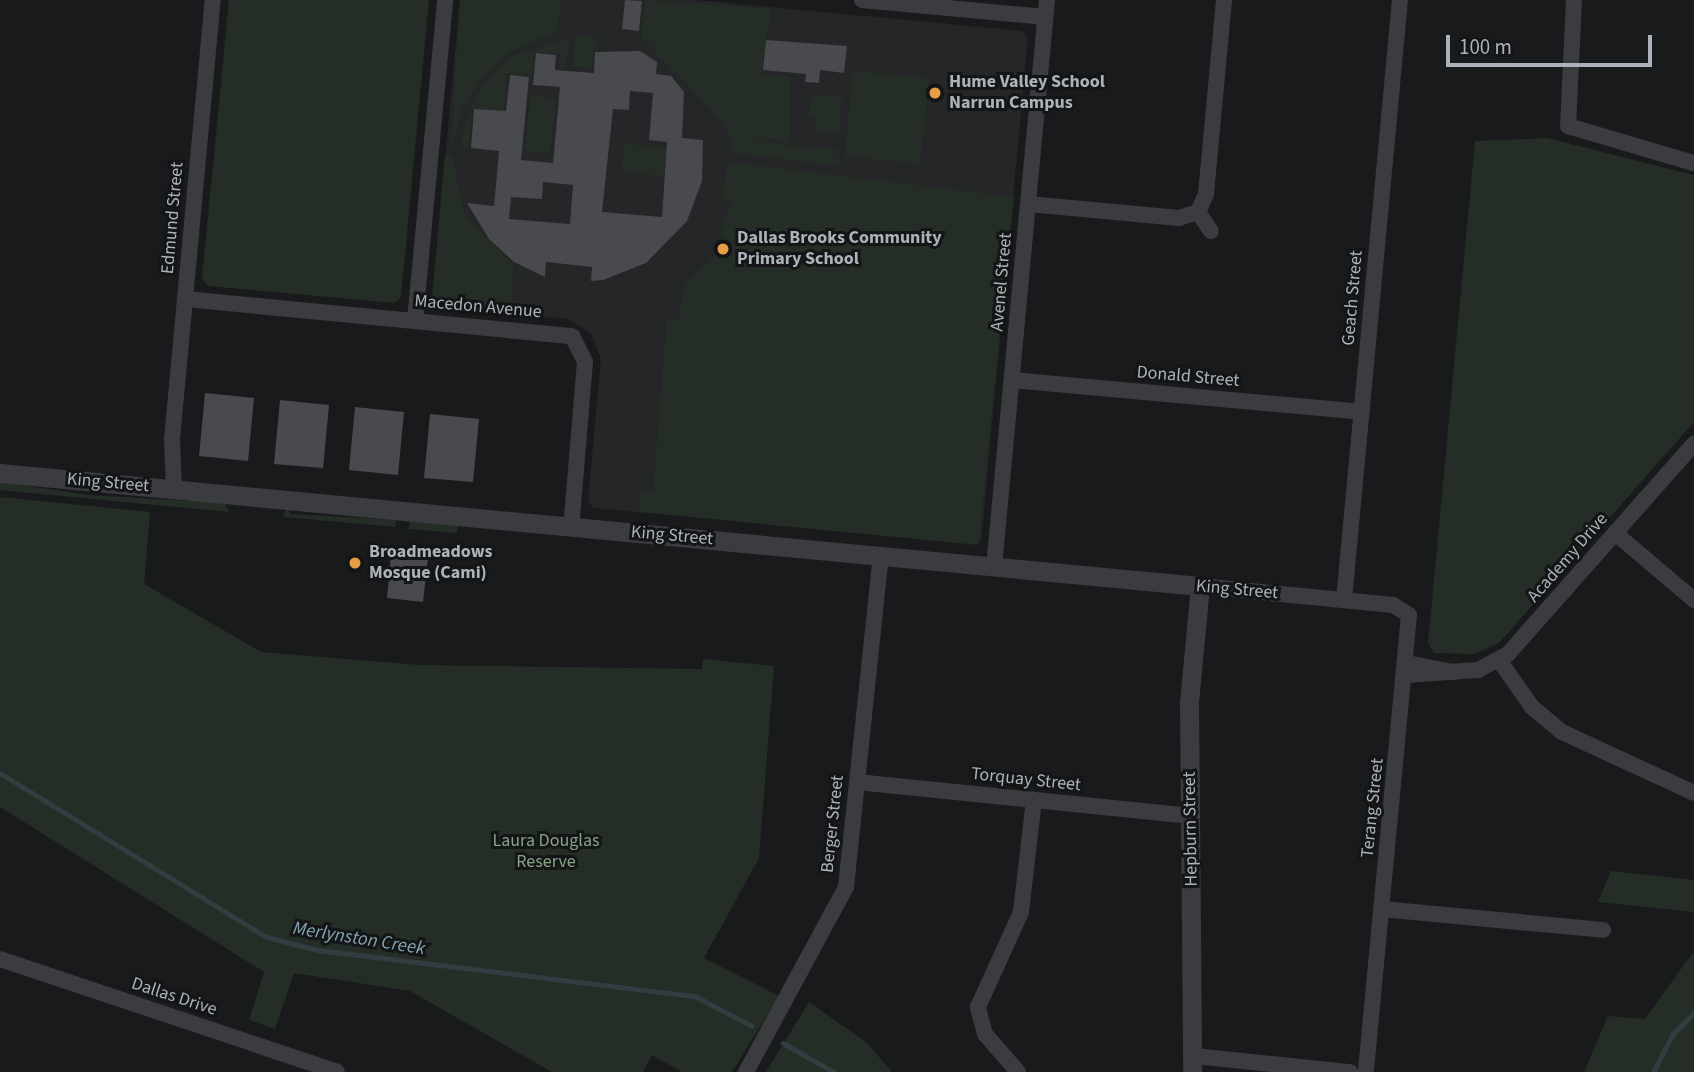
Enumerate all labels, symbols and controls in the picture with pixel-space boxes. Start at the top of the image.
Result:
scale bar [1449,21,1656,65]
text: 100 m [1459,32,1512,62]
place label: Hume Valley School Narrun Campus [949,72,1105,114]
marker: Hume Valley School Narrun Campus [927,85,943,101]
street label: Edmund Street [157,161,189,275]
place label: Dallas Brooks Community Primary School [737,228,942,270]
street label: Avenel Street [987,232,1017,332]
marker: Dallas Brooks Community Primary School [715,241,731,257]
street label: Geach Street [1338,249,1368,347]
street label: Macedon Avenue [414,291,542,323]
street label: Donald Street [1136,362,1240,392]
street label: King Street [66,469,150,497]
street label: Academy Drive [1523,509,1613,607]
street label: King Street [630,522,714,550]
place label: Broadmeadows Mosque (Cami) [369,542,493,584]
marker: Broadmeadows Mosque (Cami) [347,555,363,571]
street label: King Street [1195,576,1279,604]
street label: Terang Street [1357,757,1389,859]
street label: Torquay Street [970,763,1082,797]
street label: Hepburn Street [1179,771,1203,887]
street label: Berger Street [817,774,849,874]
park label: Laura Douglas Reserve [493,831,599,874]
water label: Merlynston Creek [291,917,427,961]
street label: Dallas Drive [129,973,219,1021]

